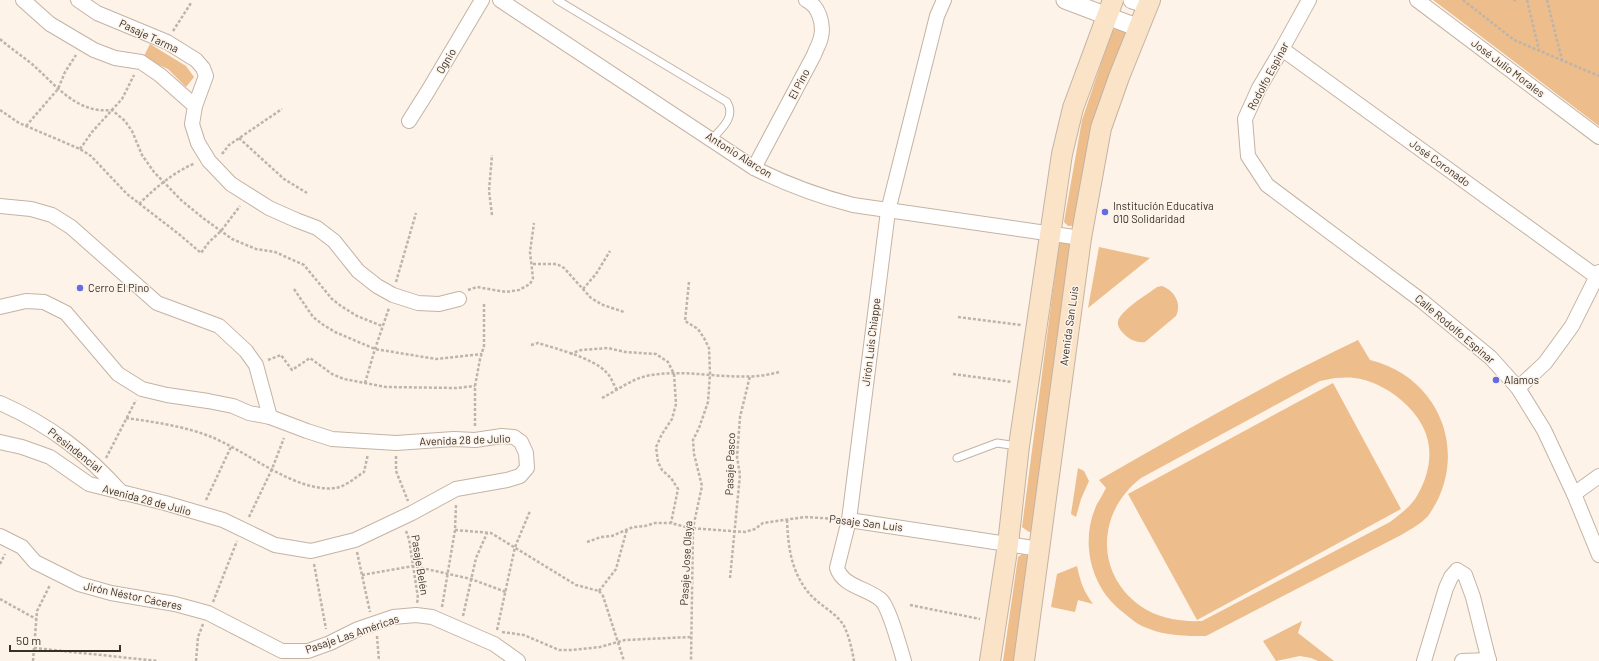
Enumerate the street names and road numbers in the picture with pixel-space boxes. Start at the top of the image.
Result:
street label: Pasaje Tarma [117,16,181,55]
street label: José Julio Morales [1469,36,1548,99]
street label: Rodolfo Espinar [1244,40,1291,112]
street label: Ognio [433,46,458,76]
street label: El Pino [785,66,812,101]
street label: Antonio Alarcon [704,129,775,180]
street label: José Coronado [1407,136,1473,189]
street label: Avenida San Luis [1056,285,1081,367]
street label: Calle Rodolfo Espinar [1413,291,1498,366]
street label: Jirón Luis Chiappe [859,297,882,387]
street label: Presindencial [46,425,105,475]
street label: Avenida 28 de Julio [419,431,511,448]
street label: Pasaje Pasco [722,432,737,496]
street label: Avenida 28 de Julio [101,481,193,518]
street label: Pasaje San Luis [828,512,904,533]
street label: Pasaje Jose Olaya [677,520,694,606]
street label: Pasaje Belén [409,534,432,596]
street label: Jirón Néstor Cáceres [83,579,184,612]
street label: Pasaje Las Américas [303,611,400,656]

